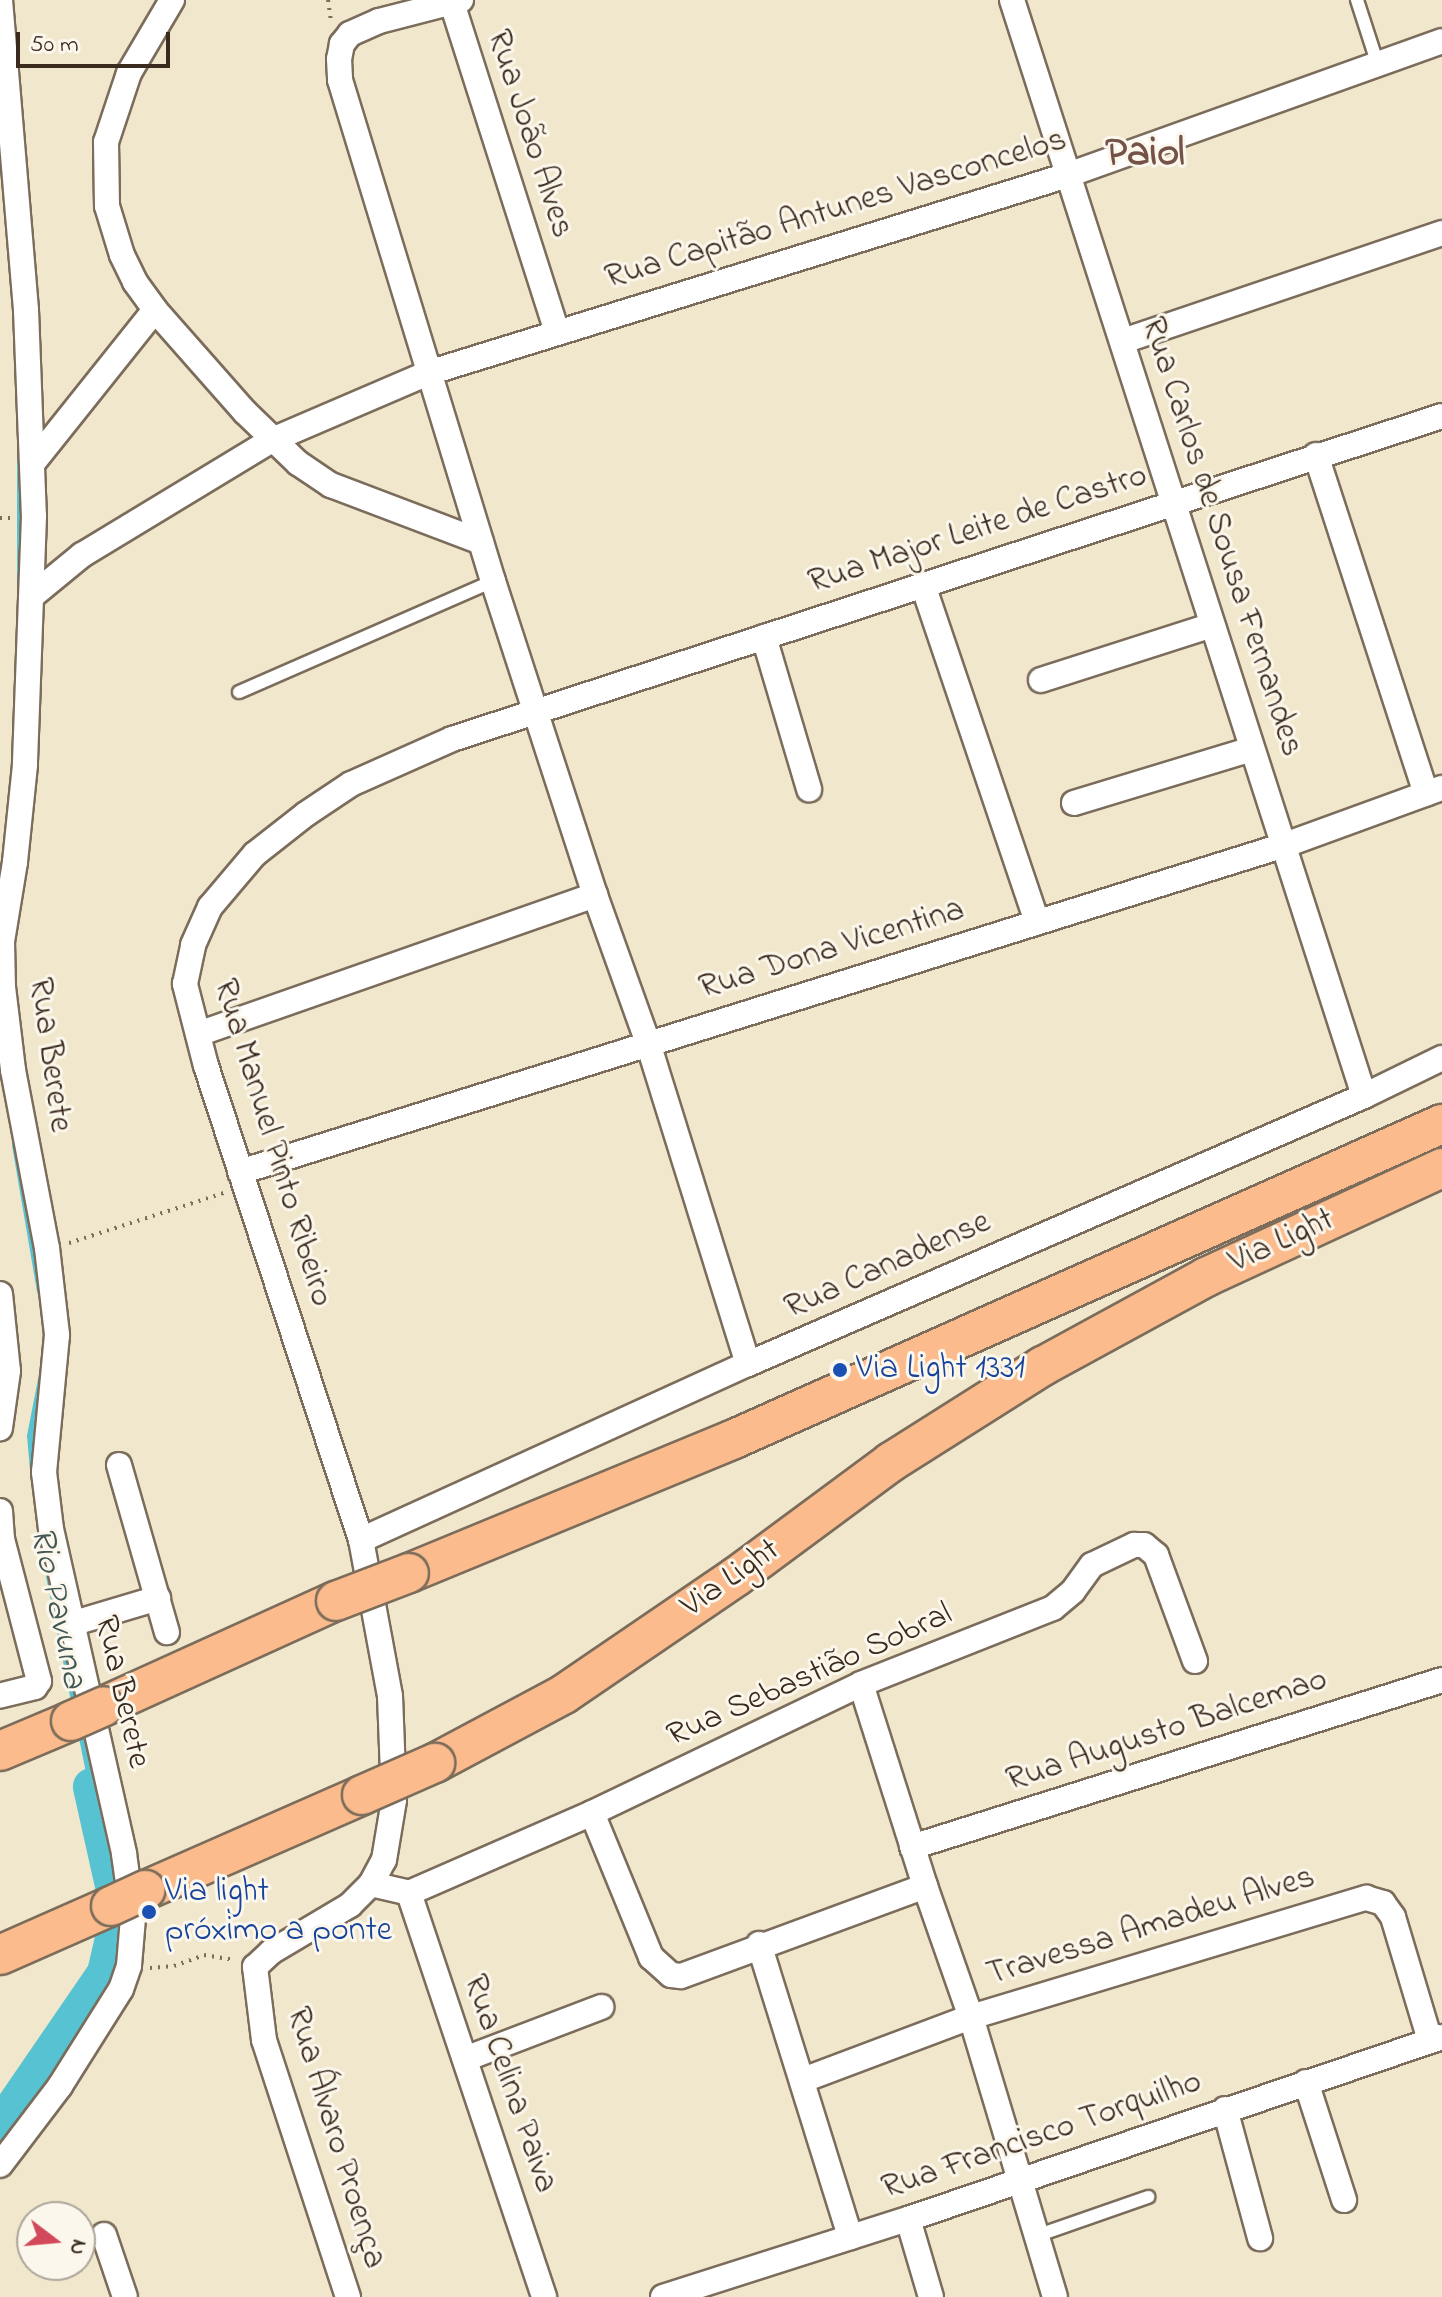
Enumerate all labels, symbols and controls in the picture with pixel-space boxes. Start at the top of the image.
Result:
scale bar [20,16,174,66]
street label: Rua João Alves [476,25,582,243]
text: 50 m [30,28,79,63]
street label: Rua Capitão Antunes Vasconcelos [601,120,1071,300]
district label: Paiol [1105,129,1185,179]
street label: Rua Carlos de Sousa Fernandes [1131,312,1311,762]
street label: Rua Major Leite de Castro [804,456,1152,604]
street label: Rua Dona Vicentina [695,890,969,1010]
street label: Rua Manuel Pinto Ribeiro [203,974,341,1312]
street label: Rua Berete [18,975,80,1135]
street label: Via Light [1223,1200,1341,1284]
street label: Rua Canadense [779,1202,997,1330]
place label: Via Light 1331 [856,1350,1025,1390]
marker: Via Light 1331 [831,1361,849,1379]
water label: Rio Pavuna [19,1523,95,1693]
street label: Via Light [674,1530,788,1628]
street label: Rua Sebastião Sobral [661,1595,959,1757]
street label: Rua Berete [84,1612,158,1772]
street label: Rua Augusto Balcemao [1002,1660,1332,1802]
street label: Travessa Amadeu Alves [982,1858,1320,1996]
place label: Via light próximo a ponte [165,1872,392,1952]
marker: Via light próximo a ponte [140,1903,158,1921]
street label: Rua Celina Paiva [453,1970,565,2198]
street label: Rua Álvaro Proença [276,2002,394,2274]
street label: Rua Francisco Torquilho [877,2062,1207,2210]
north arrow [16,2201,96,2281]
text: N [60,2236,95,2259]

